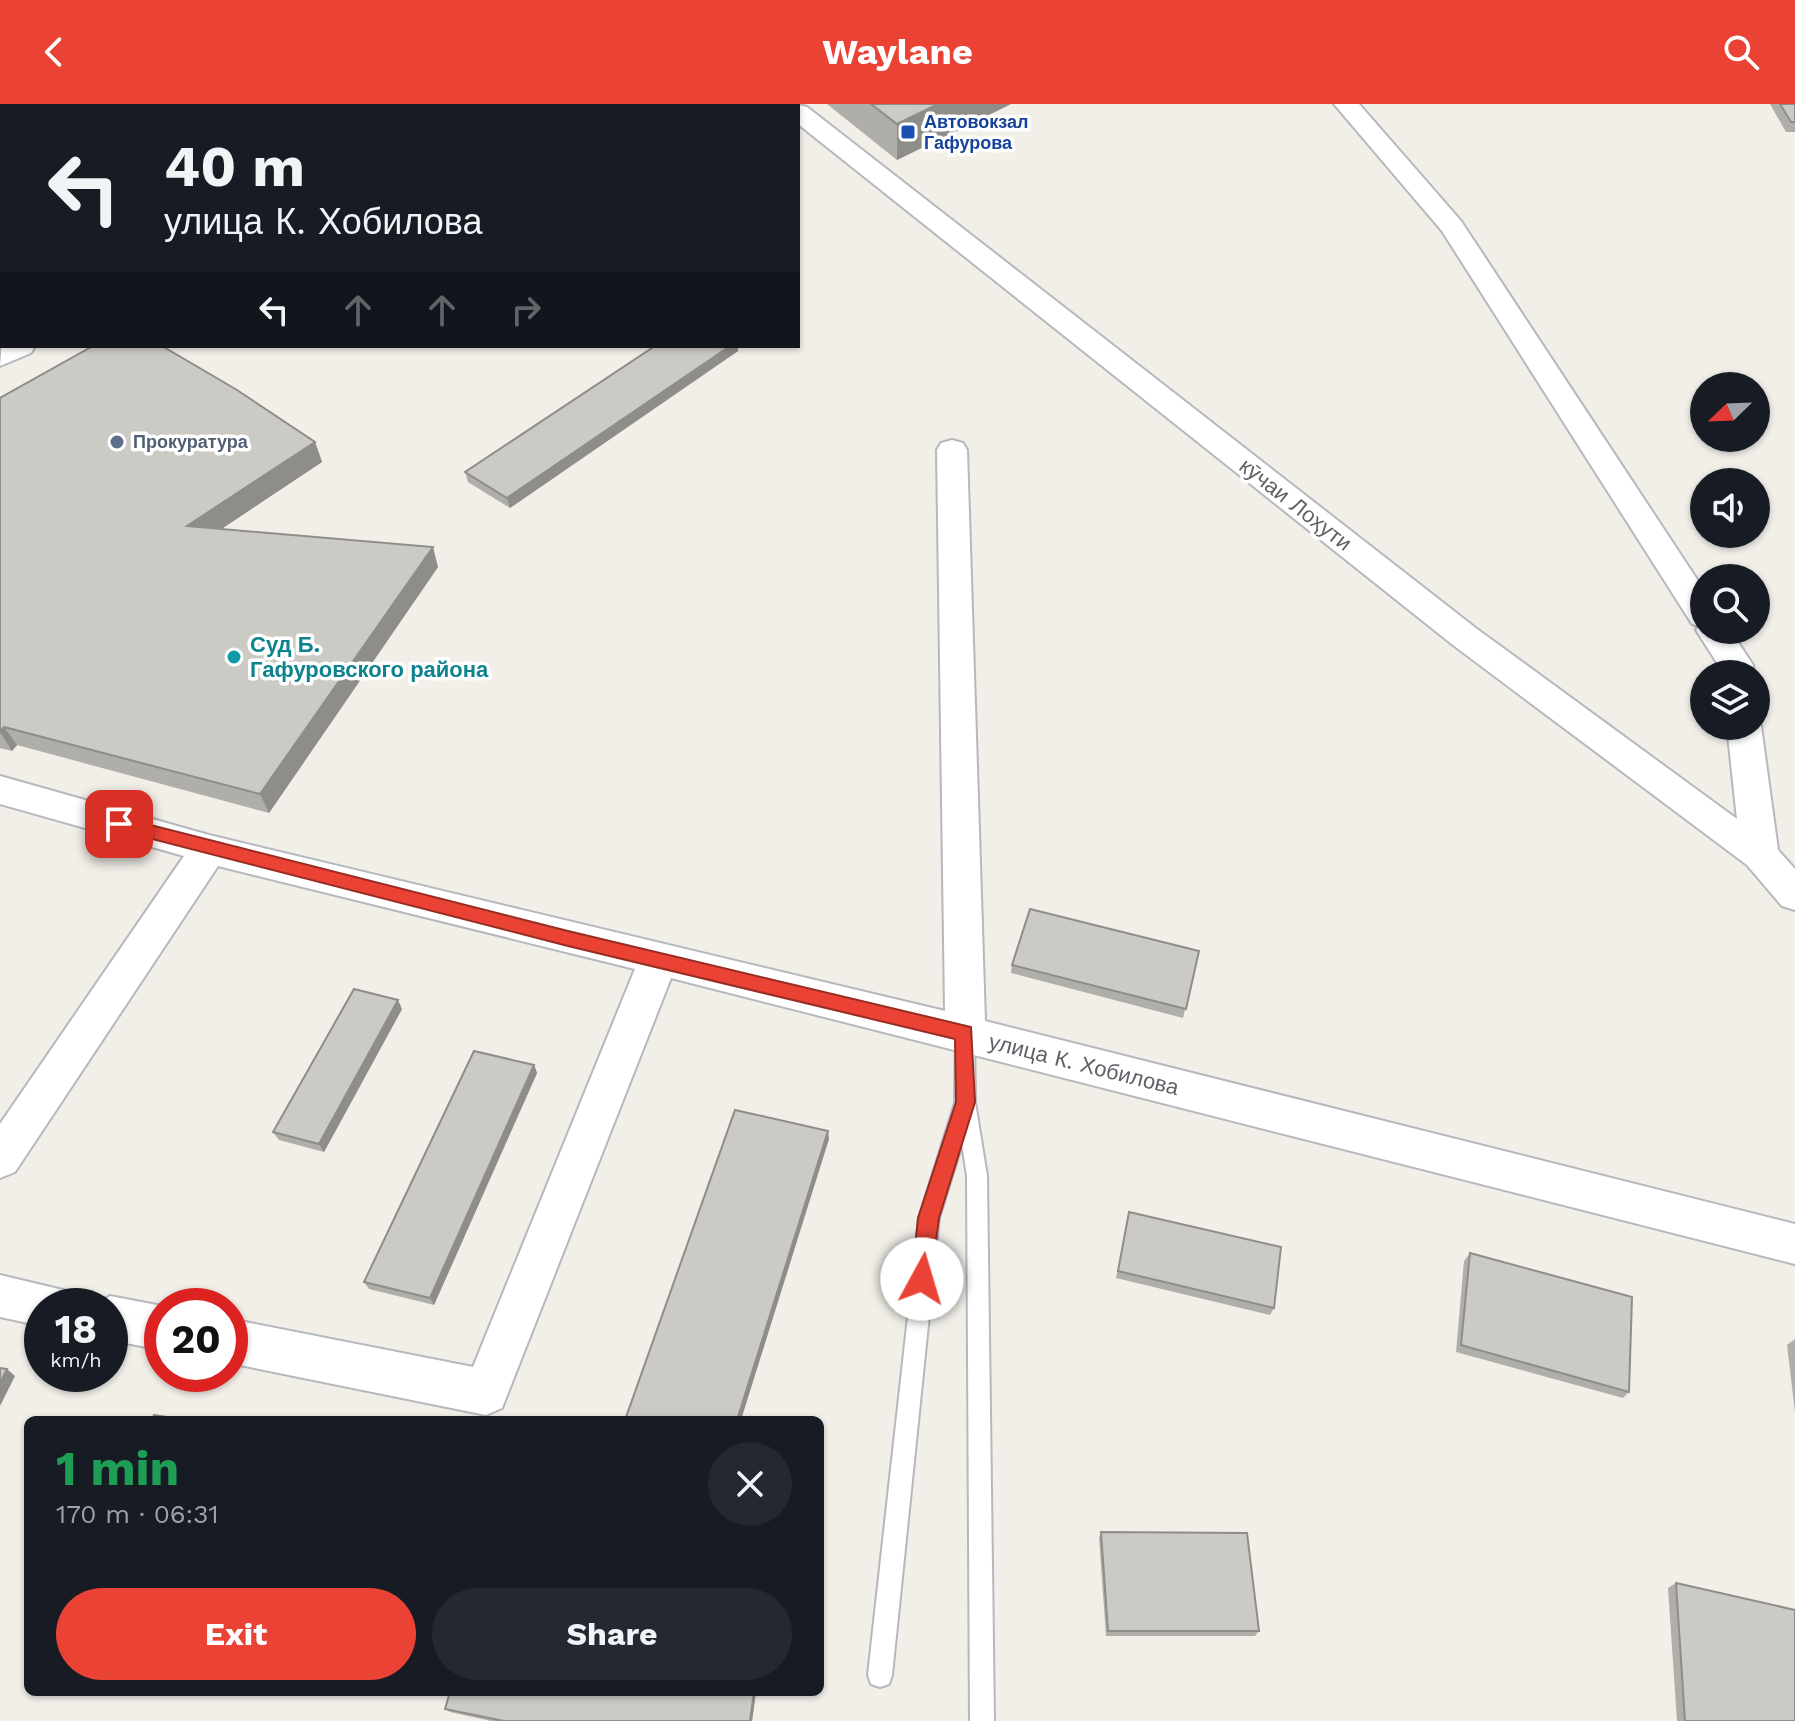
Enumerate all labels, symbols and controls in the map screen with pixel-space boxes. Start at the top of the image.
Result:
icon: back [32,30,76,74]
icon: search [1719,30,1763,74]
text: Waylane [822,31,973,73]
place label: Автовокзал Гафурова [924,111,1028,153]
marker: Автовокзал Гафурова [899,123,917,141]
text: 40 m [164,134,305,200]
icon: left [32,136,136,240]
text: улица К. Хобилова [164,201,483,243]
icon: left [252,288,296,332]
icon: ahead [336,288,380,332]
icon: ahead [420,288,464,332]
icon: right [504,288,548,332]
north arrow [1690,372,1770,452]
map controls [1690,372,1770,740]
place label: Прокуратура [133,431,249,452]
marker: Прокуратура [108,433,126,451]
street label: кӯчаи Лоҳути [1235,453,1357,556]
button: sound [1690,468,1770,548]
button: search [1690,564,1770,644]
place label: Суд Б. Гафуровского района [250,632,489,682]
marker: Суд Б. Гафуровского района [225,648,243,666]
button: layers [1690,660,1770,740]
pin [85,790,153,858]
icon: arrive [97,802,141,846]
street label: улица К. Хобилова [986,1029,1182,1100]
position arrow [880,1237,964,1321]
speed limit sign: 20 [144,1288,248,1392]
text: 18 [55,1306,97,1353]
text: km/h [50,1348,102,1372]
text: 1 min [56,1440,179,1497]
button: close [708,1442,792,1526]
text: 170 m · 06:31 [56,1499,219,1529]
button: Exit [56,1588,416,1680]
button: Share [432,1588,792,1680]

